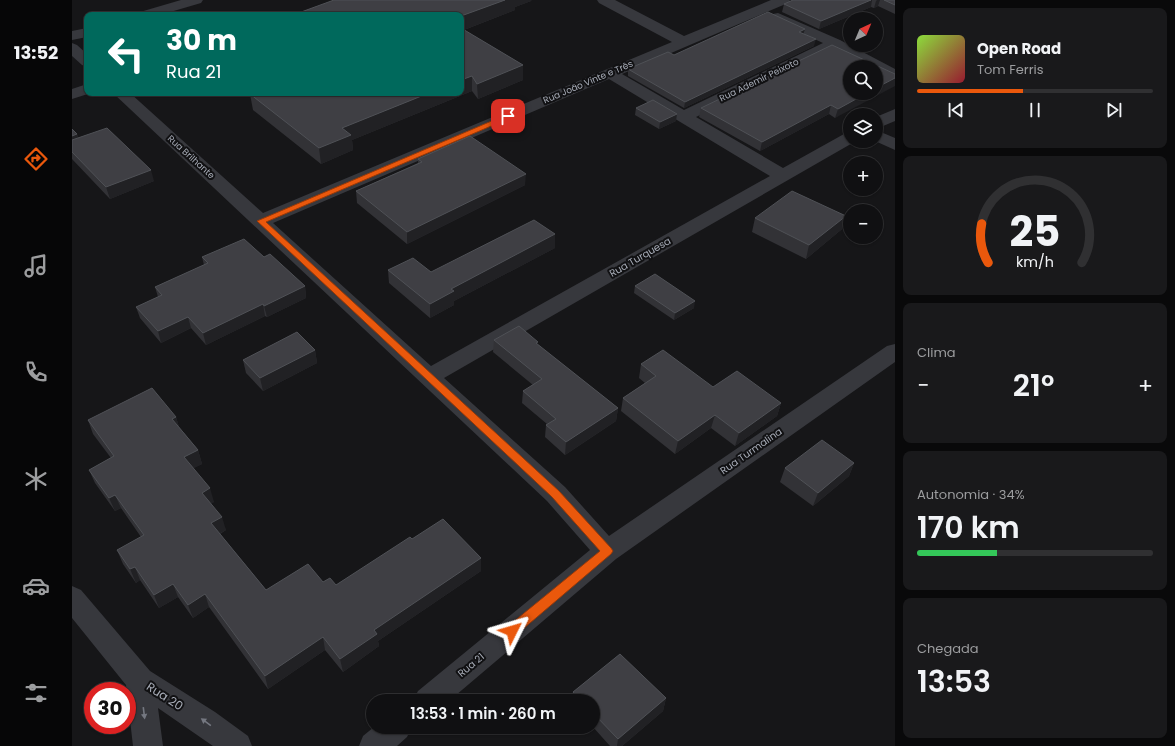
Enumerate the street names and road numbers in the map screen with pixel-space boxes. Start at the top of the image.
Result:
street label: Rua Ademir Peixoto [717,55,801,104]
street label: Rua João Vinte e Três [541,58,635,106]
street label: Rua Brilhante [165,133,217,182]
street label: Rua Turquesa [606,233,674,281]
street label: Rua Turmalina [717,424,785,478]
street label: Rua 21 [454,649,488,681]
street label: Rua 20 [143,678,187,714]

